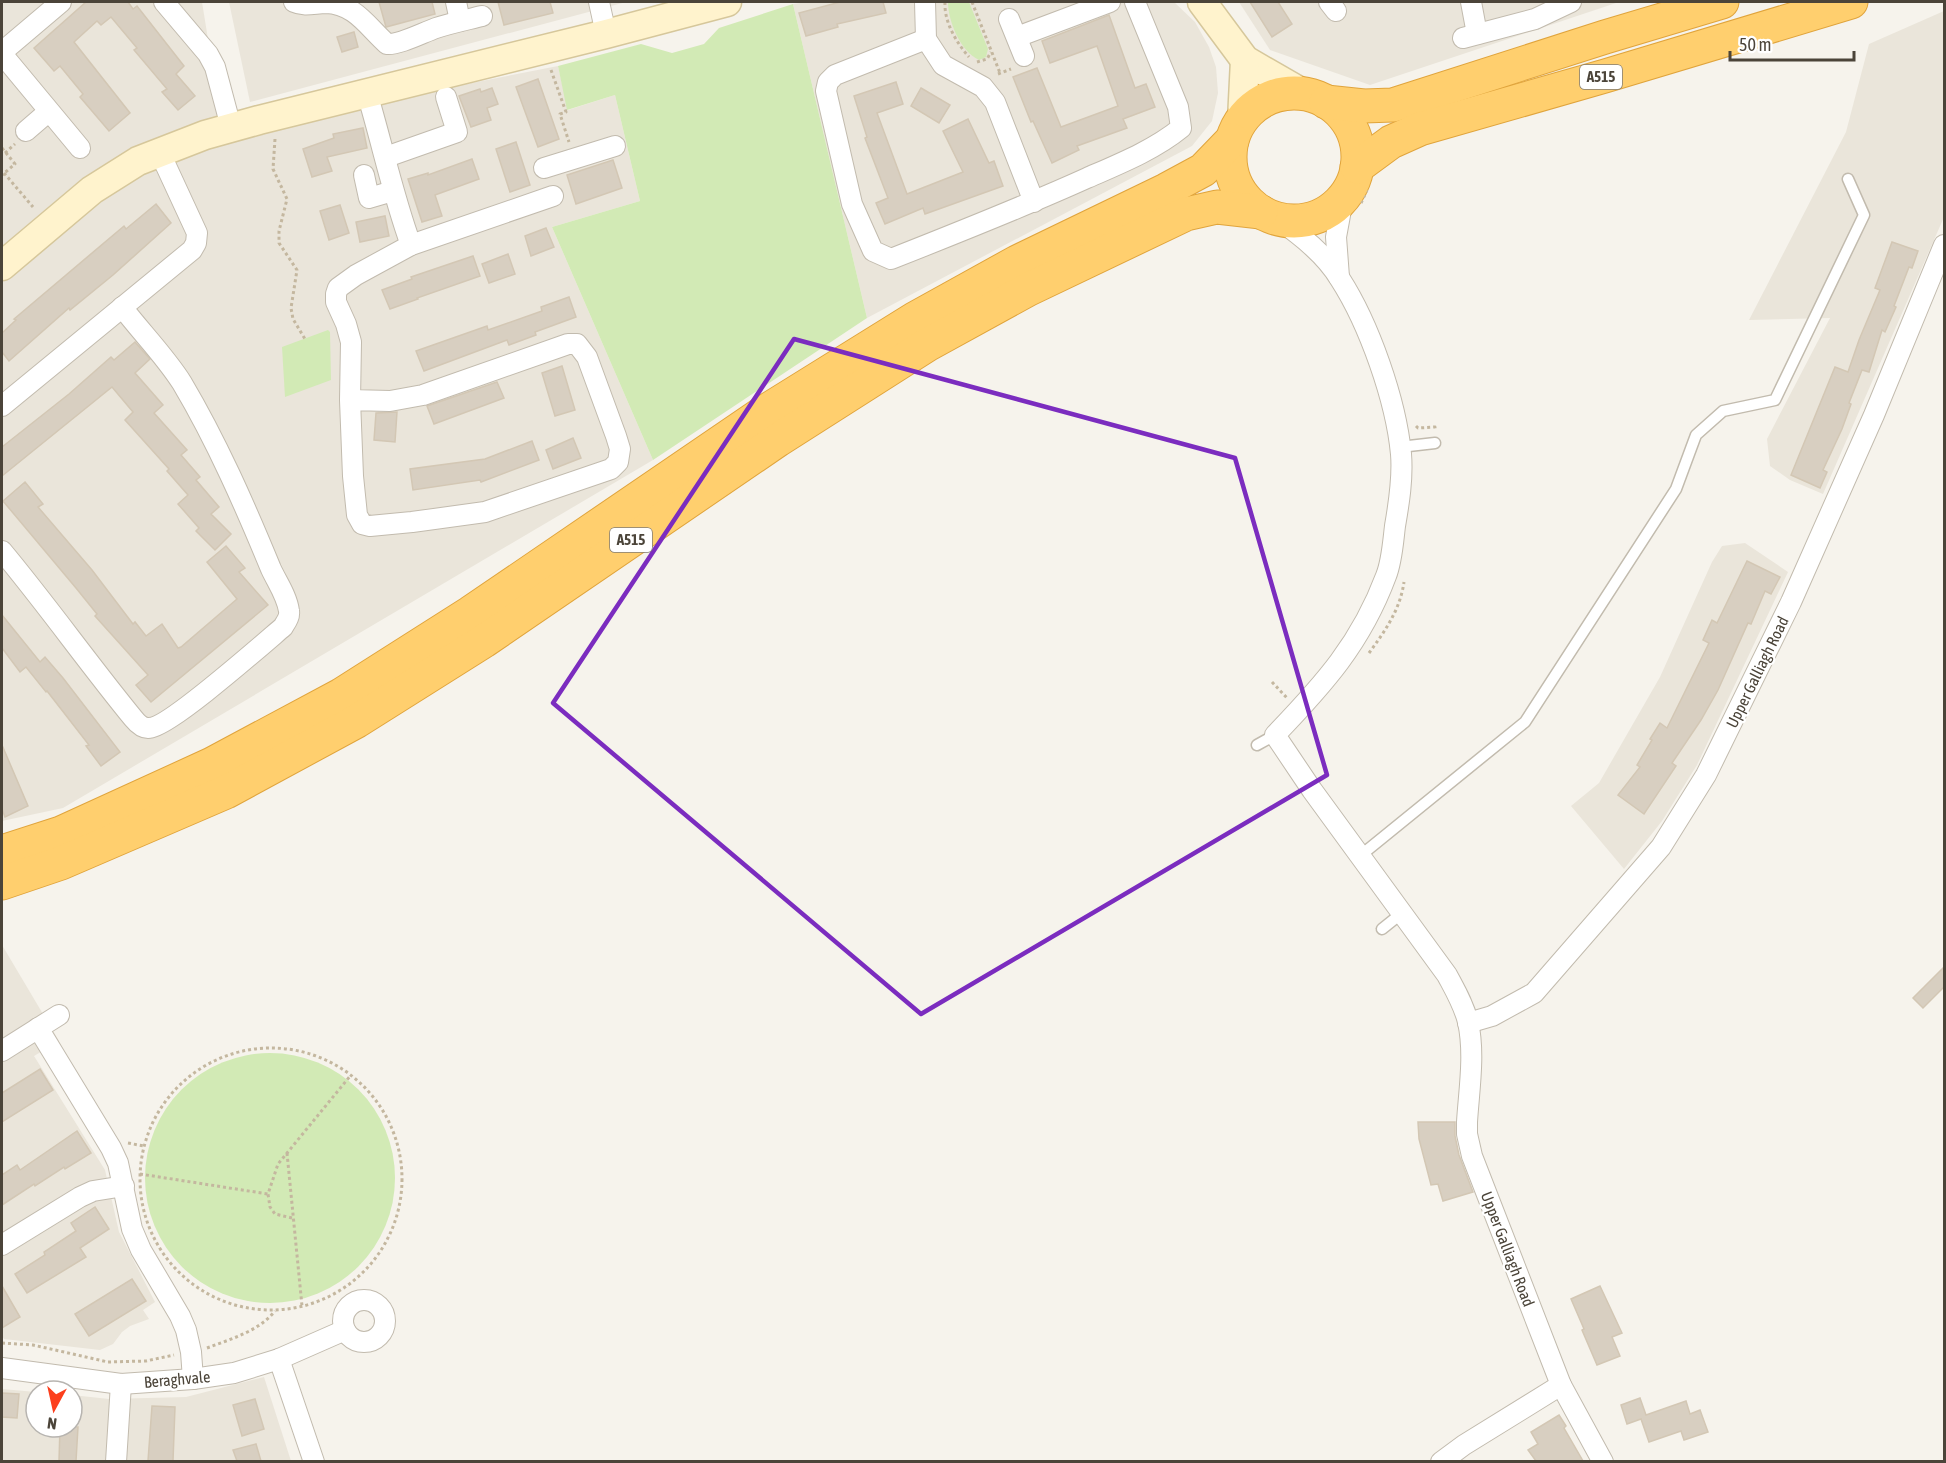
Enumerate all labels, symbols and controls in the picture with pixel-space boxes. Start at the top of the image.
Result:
scale bar [1730,24,1854,62]
text: 50 m [1739,34,1771,55]
road number: A515 [1580,65,1622,89]
road number: A515 [610,528,652,552]
street label: Upper Galliagh Road [1722,613,1793,731]
street label: Upper Galliagh Road [1477,1189,1538,1309]
street label: Beraghvale [143,1367,211,1392]
north arrow [24,1379,84,1439]
text: N [46,1414,58,1433]

